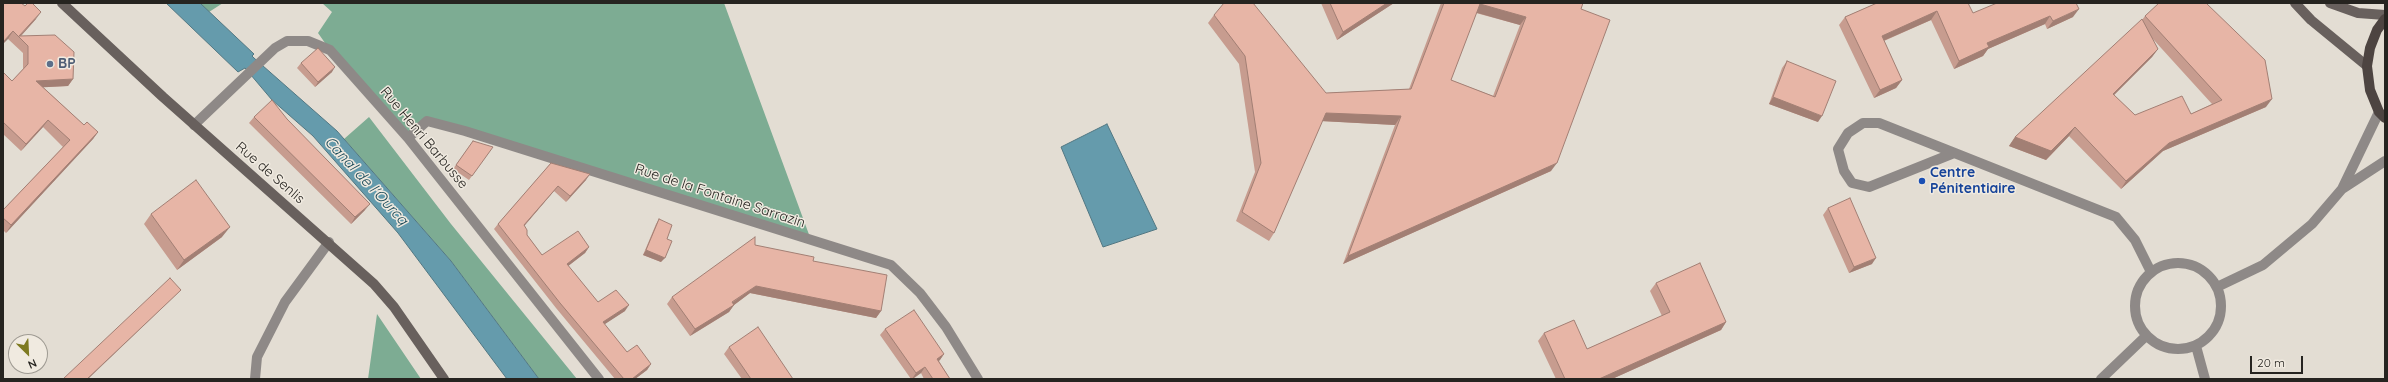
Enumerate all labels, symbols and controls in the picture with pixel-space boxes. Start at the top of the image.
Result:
place label: BP [58,56,76,72]
marker: BP [45,59,55,69]
street label: Rue Henri Barbusse [377,84,471,192]
water label: Canal de l'Ourcq [320,133,412,229]
street label: Rue de Senlis [232,139,308,207]
street label: Rue de la Fontaine Sarrazin [633,160,807,232]
place label: Centre Pénitentiaire [1930,165,2016,198]
marker: Centre Pénitentiaire [1917,176,1927,186]
north arrow [8,334,48,374]
scale bar [2252,348,2305,374]
text: 20 m [2257,355,2285,370]
text: N [26,356,39,372]

